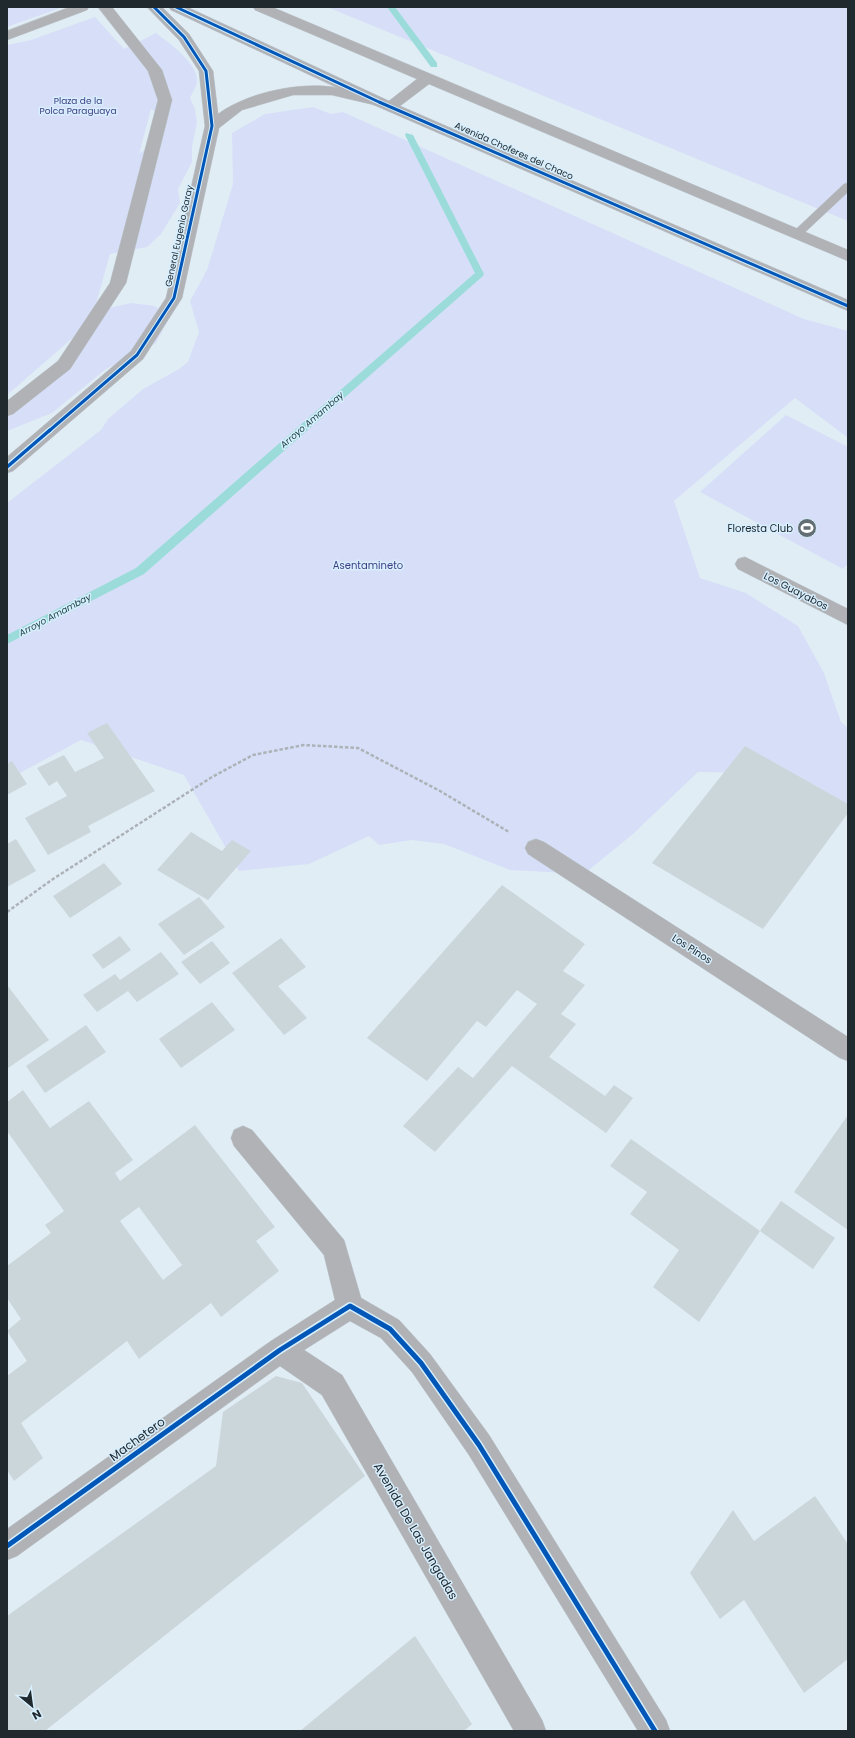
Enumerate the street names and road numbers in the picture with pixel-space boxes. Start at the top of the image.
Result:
street label: Avenida Choferes del Chaco [453,119,575,183]
street label: General Eugenio Garay [162,184,196,288]
street label: Los Guayabos [761,568,831,614]
street label: Los Pinos [669,930,715,968]
street label: Machetero [106,1413,168,1465]
street label: Avenida De Las Jangadas [370,1460,462,1602]

